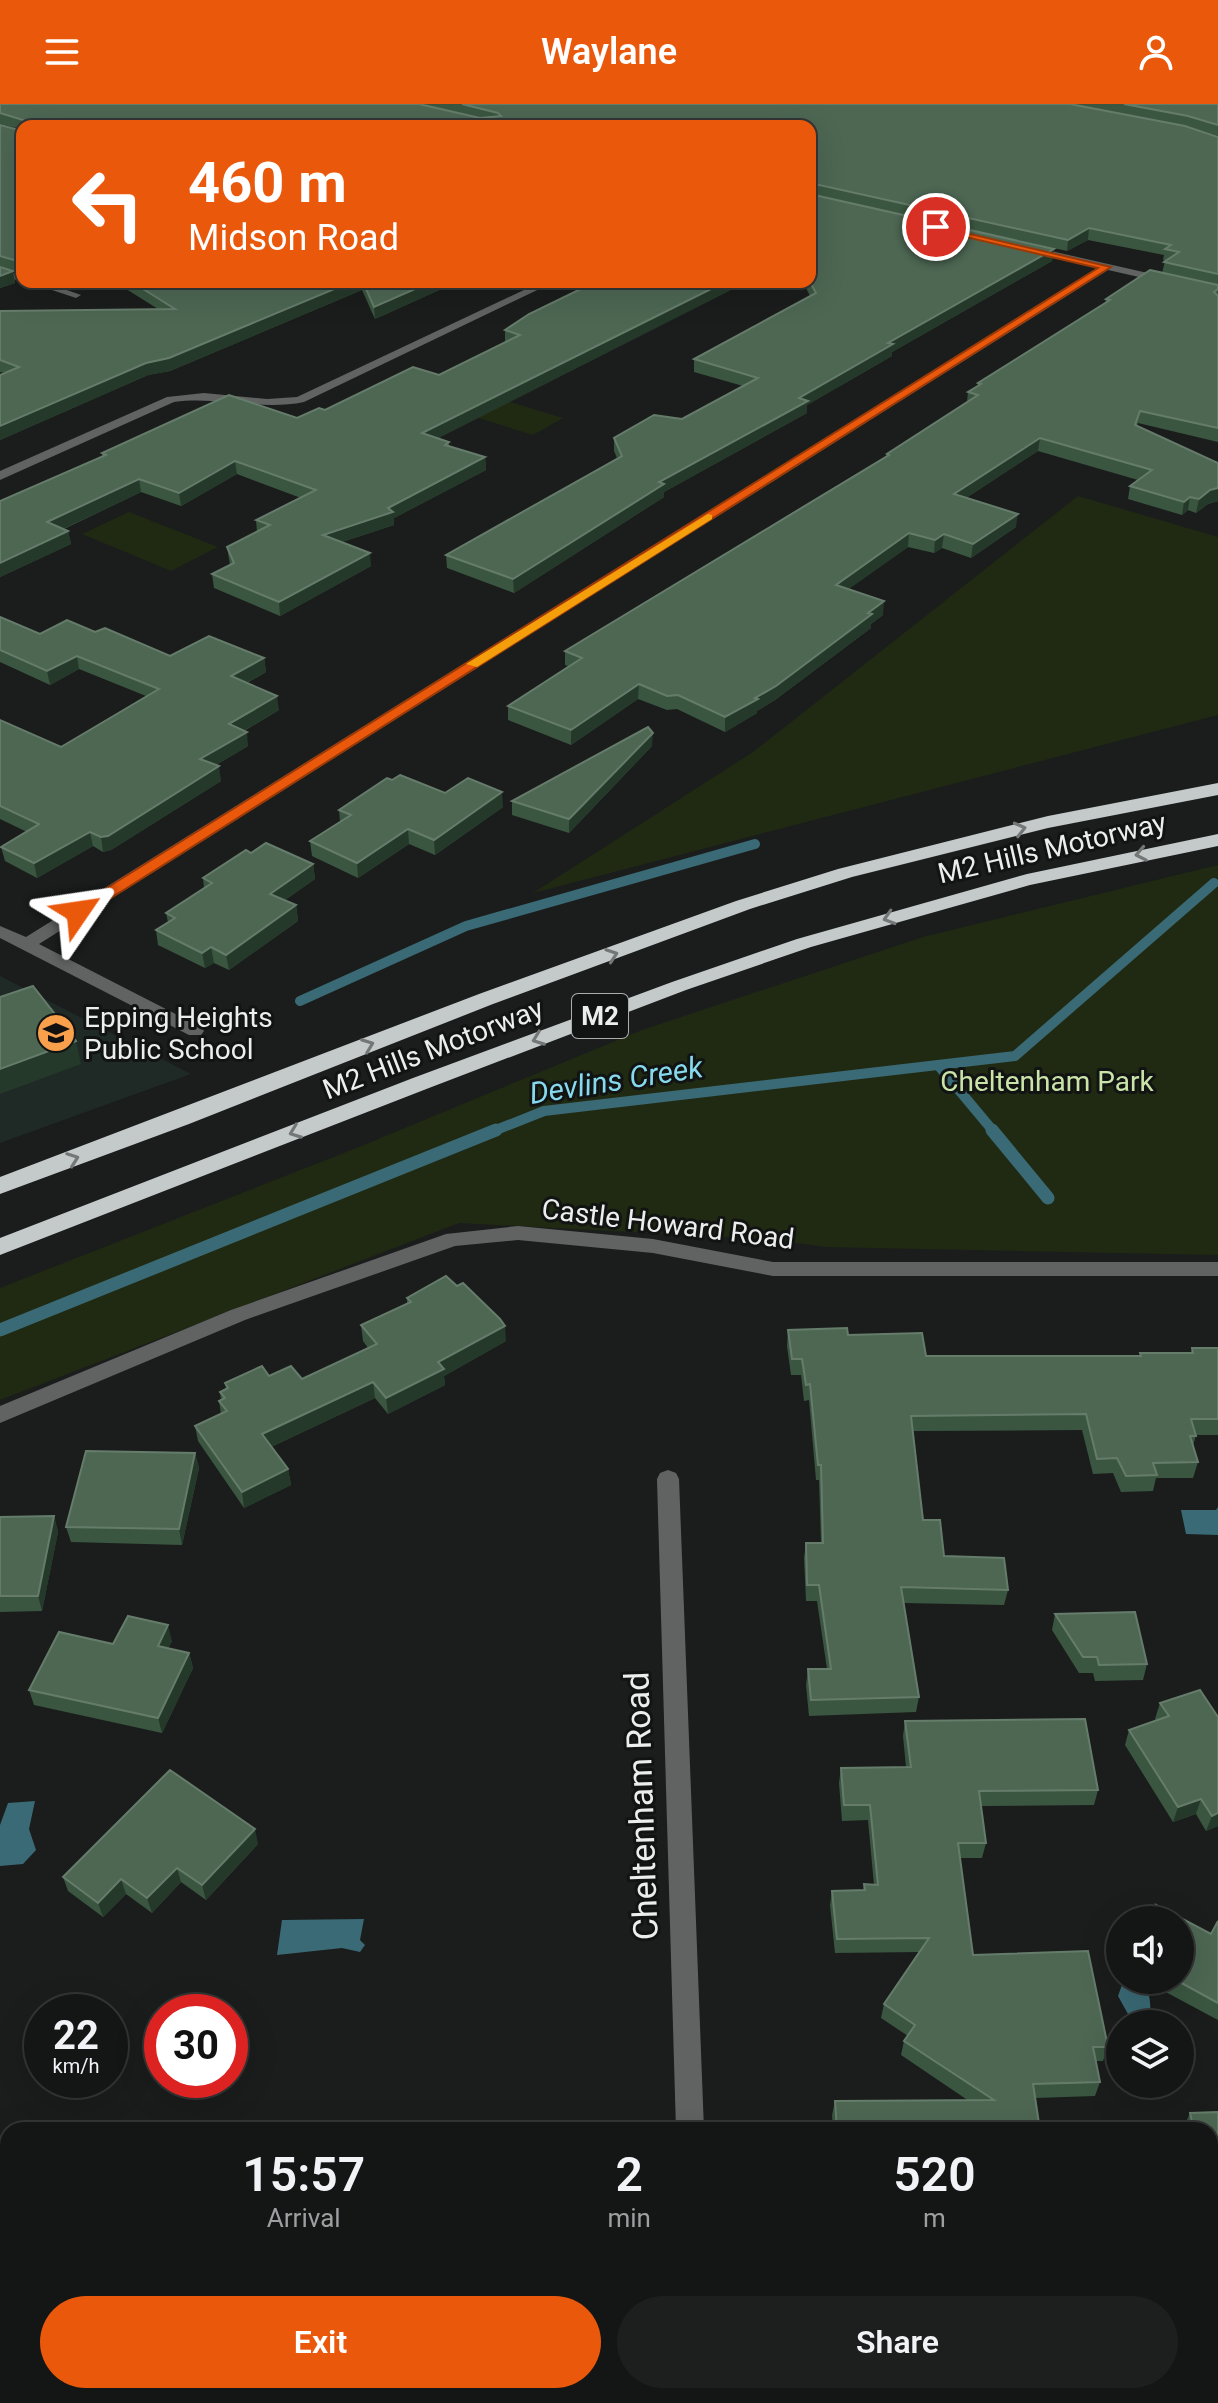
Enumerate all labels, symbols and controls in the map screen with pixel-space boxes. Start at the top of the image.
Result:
icon: menu [40,30,84,74]
icon: person [1134,30,1178,74]
text: Waylane [541,31,677,73]
text: 460 m [188,150,347,216]
icon: left [56,152,160,256]
pin [902,193,970,261]
icon: arrive [914,205,958,249]
text: Midson Road [188,217,399,259]
street label: M2 Hills Motorway [935,806,1169,890]
one-way arrow [1013,821,1027,838]
one-way arrow [1135,845,1148,862]
position arrow [36,870,120,954]
one-way arrow [883,909,897,925]
one-way arrow [604,948,618,965]
street label: M2 Hills Motorway [318,992,548,1106]
road number: M2 [572,994,628,1038]
place label: Epping Heights Public School [84,1001,273,1066]
school or university icon: Epping Heights Public School [35,1012,77,1054]
one-way arrow [532,1029,546,1046]
one-way arrow [360,1038,374,1055]
water label: Devlins Creek [527,1049,706,1111]
park label: Cheltenham Park [940,1065,1154,1098]
one-way arrow [289,1122,303,1139]
one-way arrow [65,1152,79,1168]
street label: Castle Howard Road [540,1192,796,1256]
street label: Cheltenham Road [616,1671,666,1941]
map controls [1106,1906,1194,2098]
button: sound [1106,1906,1194,1994]
speed limit sign: 30 [144,1994,248,2098]
button: layers [1106,2010,1194,2098]
text: 22 [53,2012,99,2059]
text: km/h [53,2054,99,2078]
text: 15:57 [242,2146,365,2203]
text: 2 [616,2146,643,2203]
text: 520 [893,2146,976,2203]
text: Arrival [267,2203,341,2233]
text: min [607,2203,651,2233]
text: m [923,2203,946,2233]
button: Exit [40,2296,601,2388]
button: Share [617,2296,1178,2388]

